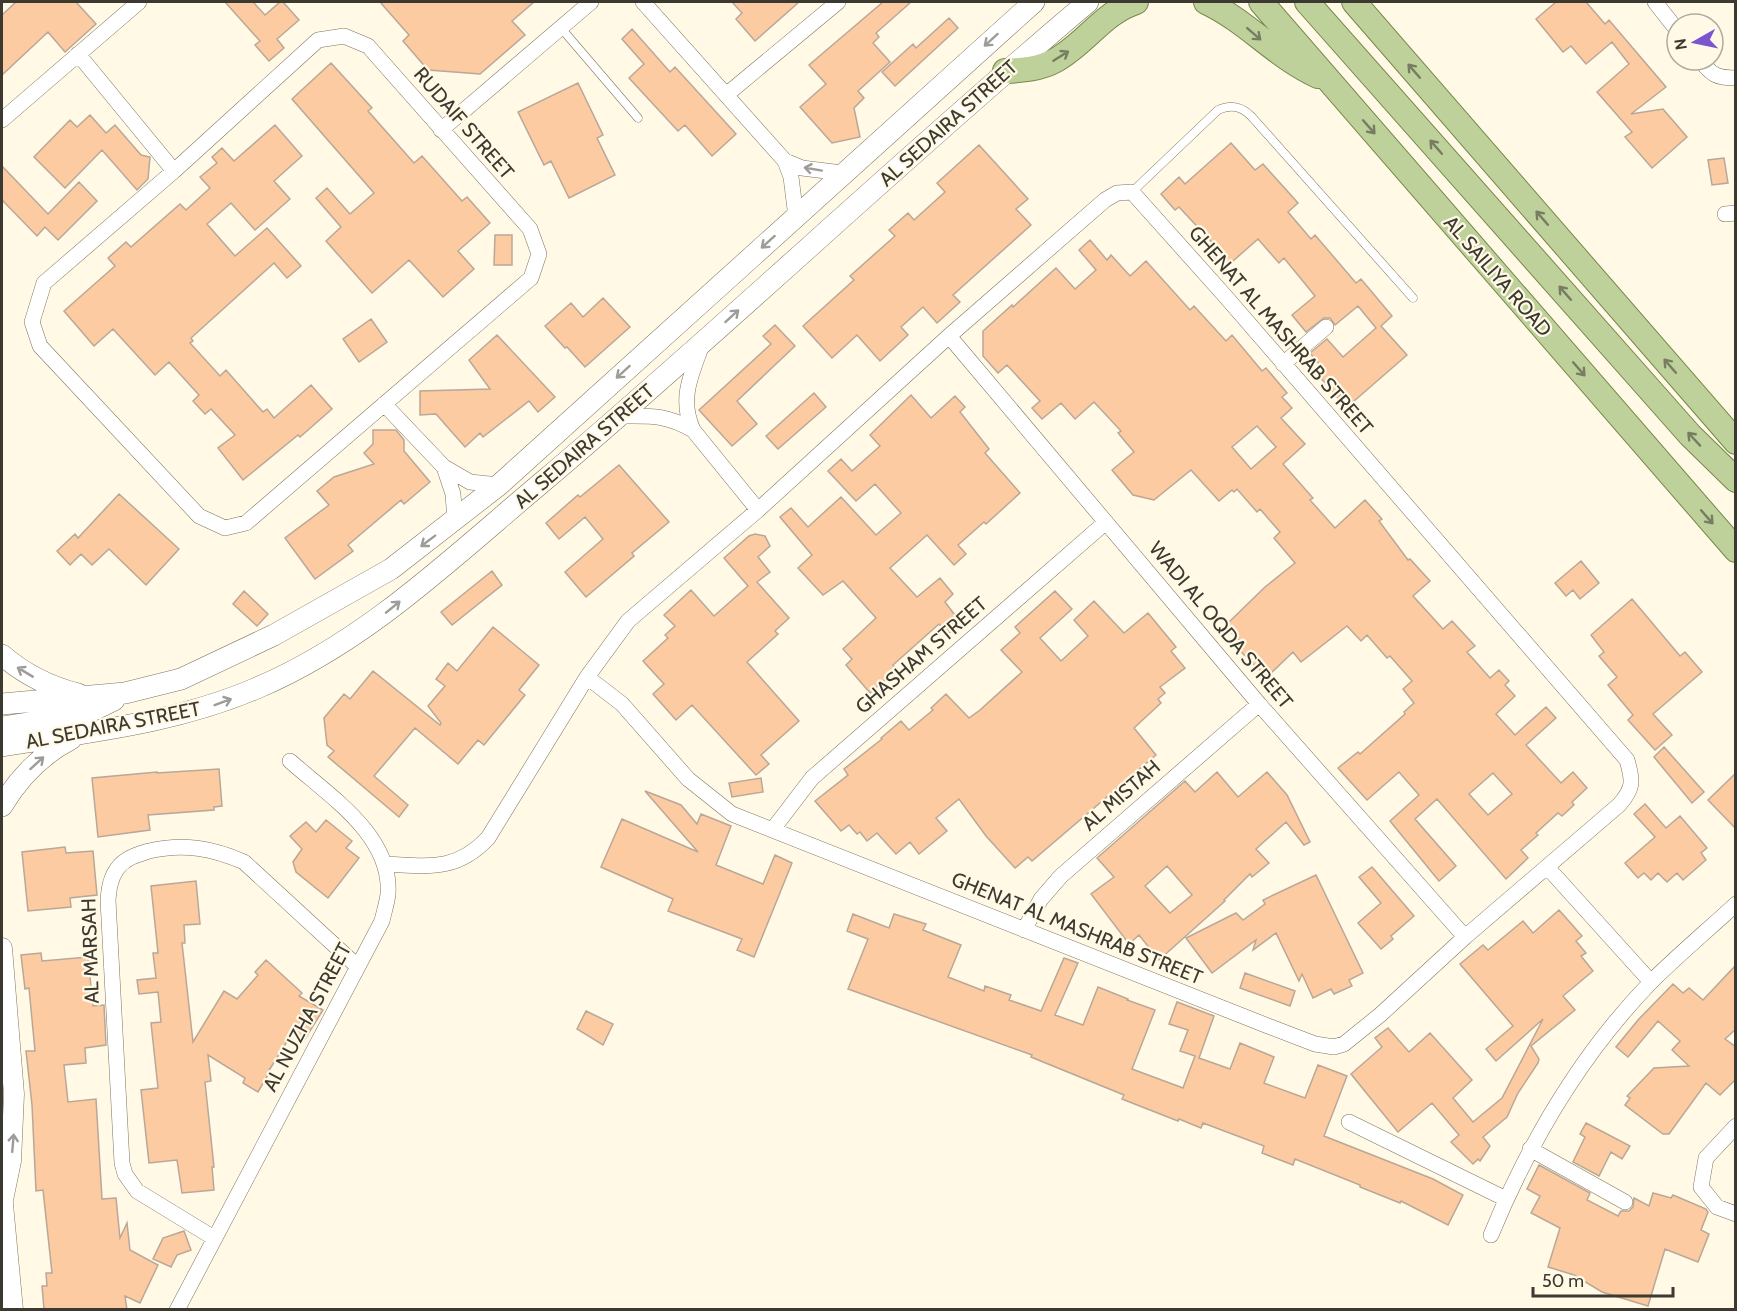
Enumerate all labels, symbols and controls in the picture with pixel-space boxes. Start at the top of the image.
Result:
north arrow [1665,12,1725,72]
one-way arrow [1246,27,1262,40]
one-way arrow [983,33,998,47]
text: N [1670,37,1691,51]
one-way arrow [1052,50,1068,62]
street label: AL SEDAIRA STREET [874,54,1022,191]
street label: RUDAIF STREET [409,62,519,184]
one-way arrow [1408,63,1421,79]
one-way arrow [1362,119,1376,134]
one-way arrow [1429,140,1443,155]
one-way arrow [804,164,823,175]
street label: AL SAILIYA ROAD [1439,211,1557,341]
one-way arrow [1535,211,1549,226]
street label: GHENAT AL MASHRAB STREET [1184,221,1378,439]
one-way arrow [761,235,776,249]
one-way arrow [1558,286,1572,301]
one-way arrow [724,309,739,323]
one-way arrow [1663,359,1677,374]
one-way arrow [1572,361,1586,376]
one-way arrow [616,365,631,380]
street label: AL SEDAIRA STREET [509,379,659,513]
one-way arrow [1687,431,1701,446]
one-way arrow [1700,509,1714,524]
one-way arrow [421,535,437,547]
street label: WADI AL OQDA STREET [1144,537,1298,714]
street label: GHASHAM STREET [850,591,992,718]
one-way arrow [385,600,400,614]
one-way arrow [17,665,34,677]
one-way arrow [213,695,232,706]
street label: AL SEDAIRA STREET [24,696,203,754]
street label: AL MISTAH [1077,755,1165,835]
one-way arrow [29,756,44,770]
street label: GHENAT AL MASHRAB STREET [948,867,1206,990]
street label: AL MARSAH [76,898,104,1004]
street label: AL NUZHA STREET [258,938,356,1095]
one-way arrow [8,1133,19,1153]
scale bar [1533,1260,1672,1298]
text: 50 m [1542,1270,1584,1292]

